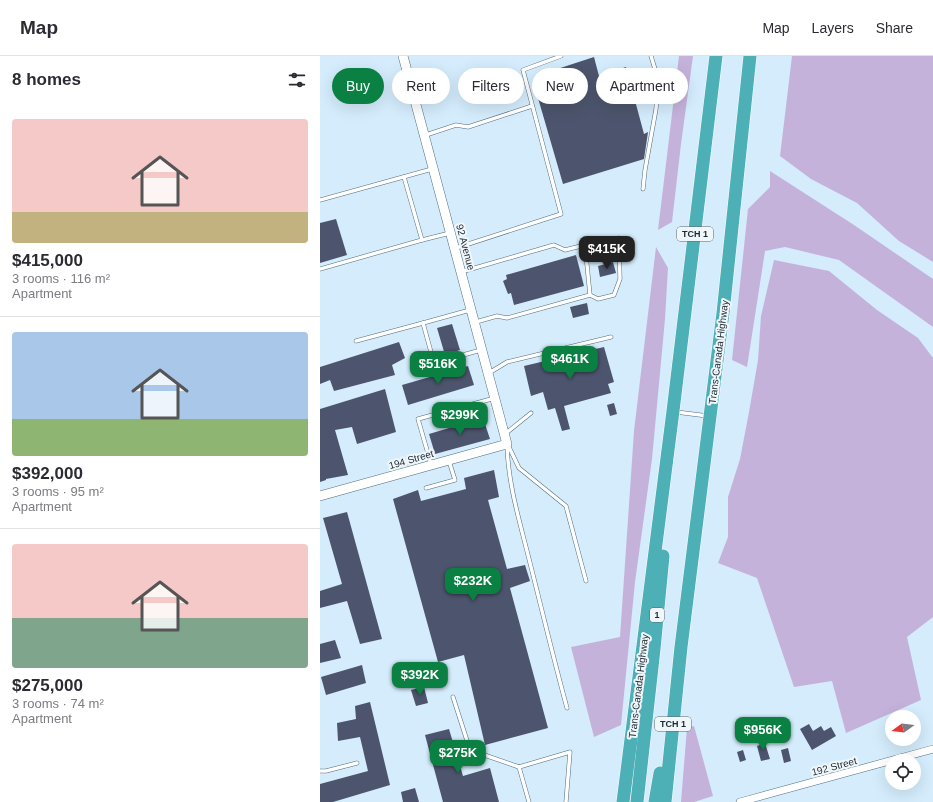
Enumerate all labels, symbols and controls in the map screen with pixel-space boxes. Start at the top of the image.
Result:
text: Map [20,17,58,38]
text: Map [762,20,790,36]
text: Layers [812,20,854,36]
text: Share [876,20,913,36]
chip: Buy [332,68,384,104]
chip: Rent [392,68,450,104]
chip: Filters [458,68,524,104]
chip: New [532,68,588,104]
chip: Apartment [596,68,688,104]
icon: filters [286,69,308,91]
text: 8 homes [12,70,81,89]
icon: home [124,145,196,217]
street label: 92 Avenue [454,223,477,272]
road number: TCH 1 [677,227,713,241]
pin: $415K [579,236,635,270]
text: $415K [588,241,626,256]
text: $415,000 [12,251,83,270]
text: 3 rooms · 116 m² [12,271,110,286]
text: Apartment [12,286,72,301]
street label: Trans-Canada Highway [707,299,730,405]
pin: $461K [542,346,598,380]
pin: $516K [410,351,466,385]
text: $461K [551,351,589,366]
text: $516K [419,356,457,371]
icon: home [124,358,196,430]
pin: $299K [432,402,488,436]
text: $299K [441,407,479,422]
street label: 194 Street [387,448,435,471]
text: $392,000 [12,464,83,483]
text: 3 rooms · 95 m² [12,484,104,499]
text: Apartment [12,499,72,514]
pin: $232K [445,568,501,602]
icon: home [124,570,196,642]
text: $232K [454,573,492,588]
road number: 1 [650,608,664,622]
street label: Trans-Canada Highway [627,633,650,739]
pin: $392K [392,662,448,696]
text: $392K [401,667,439,682]
text: $275,000 [12,676,83,695]
text: 3 rooms · 74 m² [12,696,104,711]
north arrow [885,710,921,746]
map controls [885,710,921,790]
text: Apartment [12,711,72,726]
road number: TCH 1 [655,717,691,731]
pin: $956K [735,717,791,751]
text: $956K [744,722,782,737]
pin: $275K [430,740,486,774]
text: $275K [439,745,477,760]
button: locate [885,754,921,790]
street label: 192 Street [810,755,858,778]

